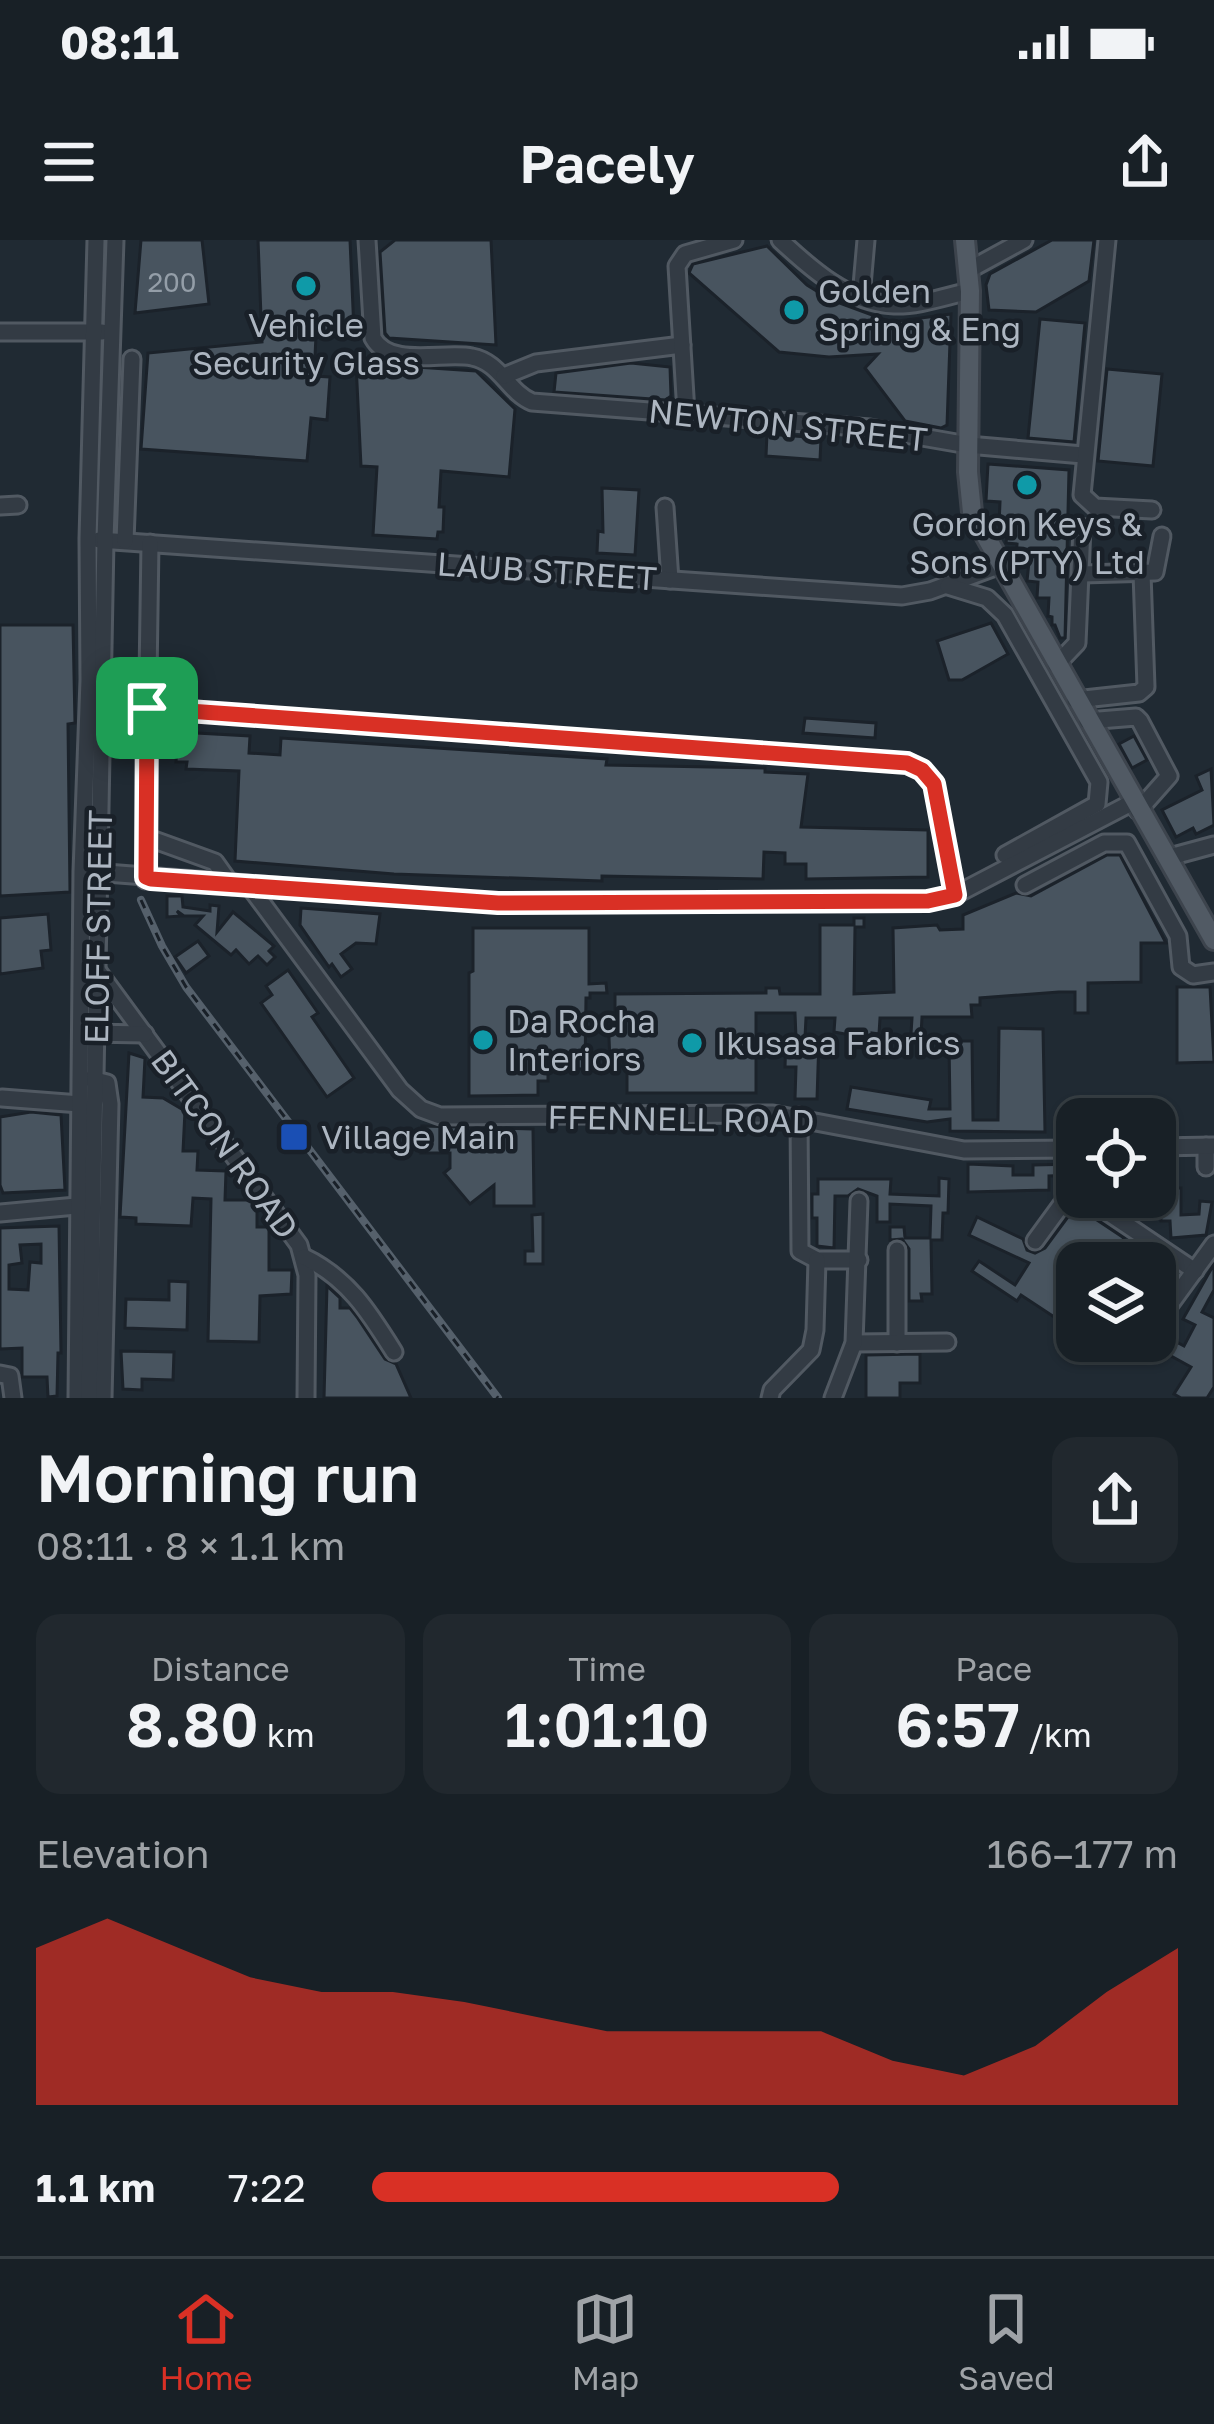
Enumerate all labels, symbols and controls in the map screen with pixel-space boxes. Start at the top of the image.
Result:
text: 08:11 [60,15,179,69]
icon: menu [36,129,102,195]
icon: share [1112,129,1178,195]
text: Pacely [519,130,695,195]
house number: 200 [147,266,197,298]
place label: Golden Spring & Eng [818,271,1021,348]
marker: Vehicle Security Glass [293,273,319,299]
marker: Golden Spring & Eng [781,297,807,323]
place label: Vehicle Security Glass [192,305,420,382]
street label: NEWTON STREET [647,390,929,459]
marker: Gordon Keys & Sons (PTY) Ltd [1014,472,1040,498]
place label: Gordon Keys & Sons (PTY) Ltd [909,504,1145,581]
street label: LAUB STREET [436,543,658,598]
pin [96,657,198,759]
icon: arrive [114,675,180,741]
street label: ELOFF STREET [76,810,119,1044]
place label: Da Rocha Interiors [507,1001,656,1078]
place label: Ikusasa Fabrics [716,1023,961,1062]
marker: Da Rocha Interiors [470,1027,496,1053]
marker: Ikusasa Fabrics [679,1030,705,1056]
street label: BITCON ROAD [144,1042,307,1246]
street label: FFENNELL ROAD [547,1097,815,1140]
map controls [1056,1098,1176,1362]
button: locate [1056,1098,1176,1218]
place label: Village Main [321,1117,516,1156]
marker: Village Main [278,1121,310,1153]
button: layers [1056,1242,1176,1362]
text: Morning run [36,1437,419,1517]
button: share [1052,1437,1178,1563]
text: 08:11 · 8 × 1.1 km [36,1522,345,1569]
text: Distance [151,1649,290,1688]
text: Time [568,1649,646,1688]
text: Pace [955,1649,1032,1688]
text: 8.80 [126,1688,258,1760]
text: 1:01:10 [505,1688,709,1760]
text: 6:57 [895,1688,1020,1760]
text: km [258,1715,315,1754]
text: /km [1020,1715,1092,1754]
text: Elevation [36,1830,209,1877]
text: 166–177 m [987,1830,1178,1877]
text: 1.1 km [36,2164,155,2211]
text: 7:22 [228,2164,306,2211]
tab: Home [160,2286,253,2397]
tab: Map [572,2286,639,2397]
tab: Saved [958,2286,1054,2397]

